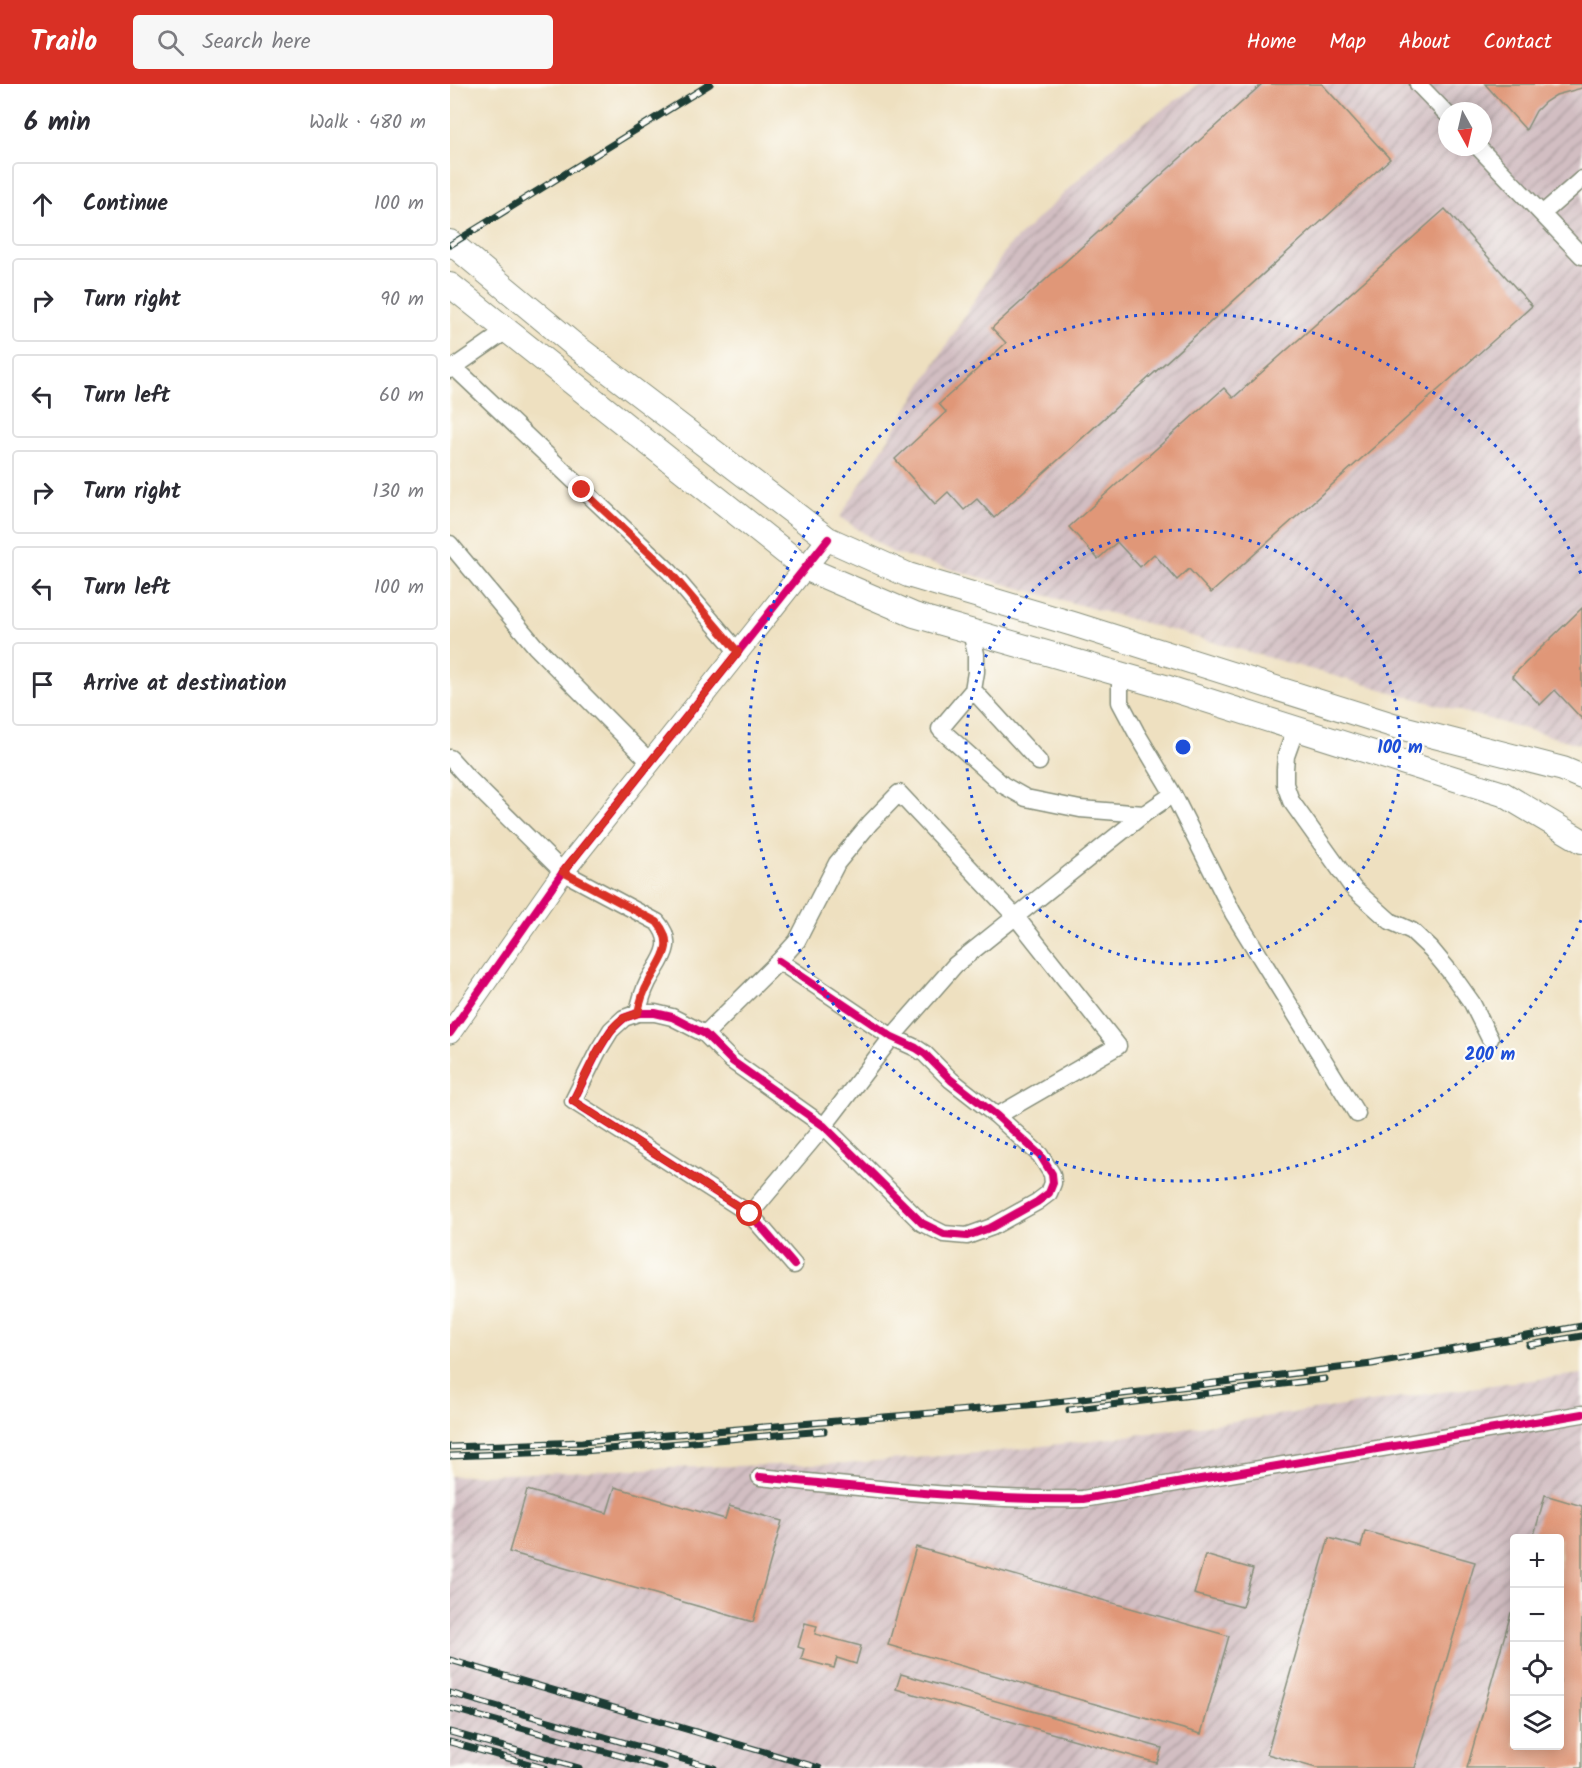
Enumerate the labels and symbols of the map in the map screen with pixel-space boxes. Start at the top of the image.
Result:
north arrow [1438,102,1492,156]
route end [568,476,594,502]
text: 100 m [1377,734,1423,763]
centre of rings [1173,737,1193,757]
text: 200 m [1465,1041,1516,1070]
route start [736,1200,762,1226]

